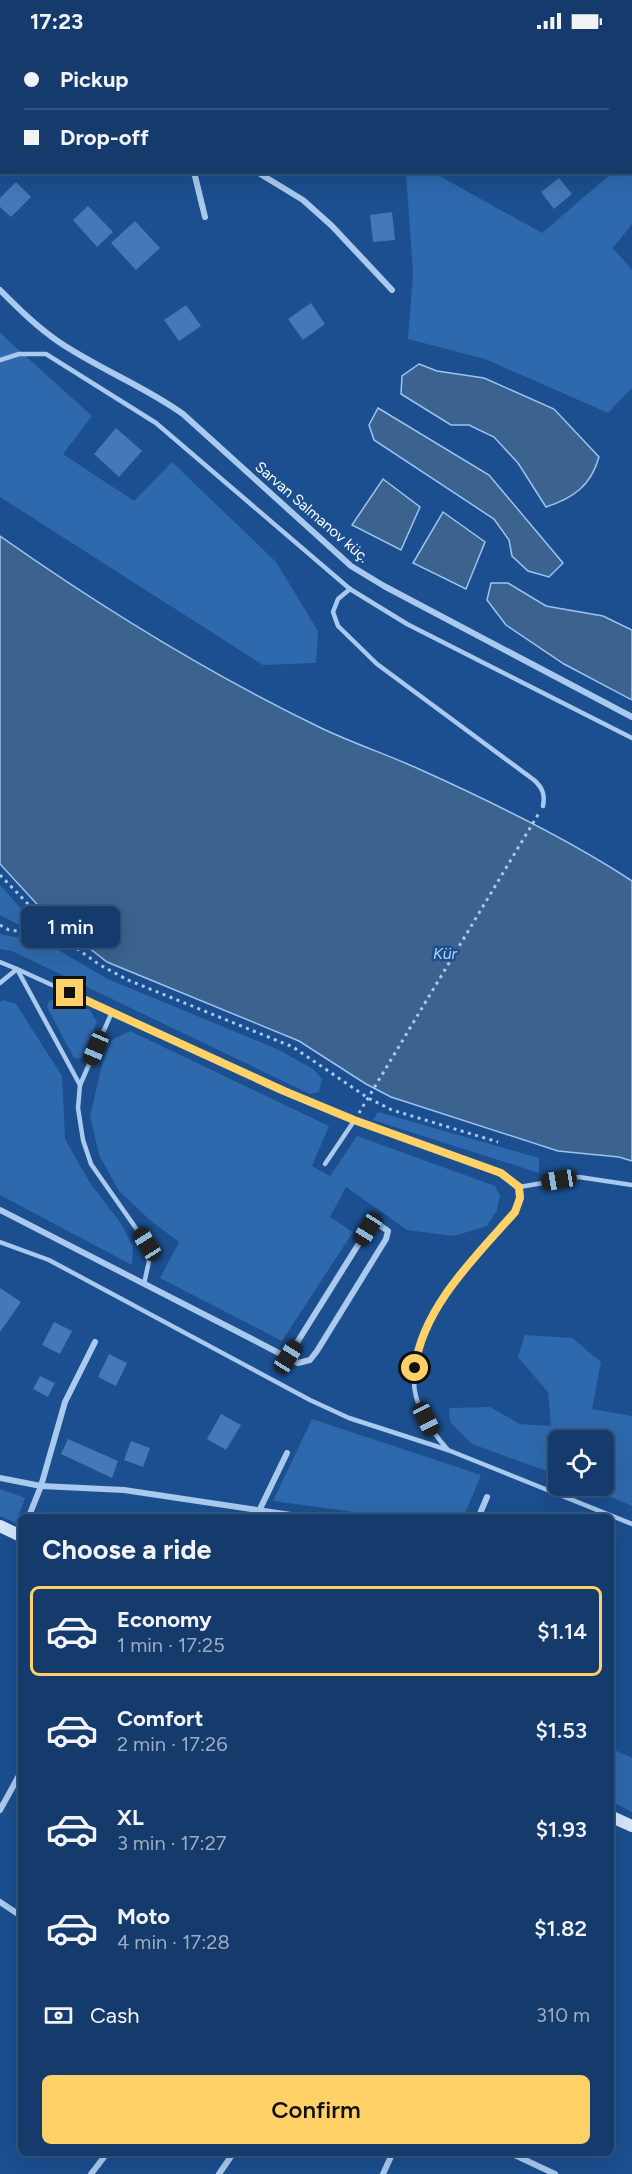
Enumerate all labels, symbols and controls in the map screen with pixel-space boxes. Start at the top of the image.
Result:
text: 17:23 [30,8,83,35]
text: Pickup [60,66,129,93]
text: Drop-off [60,124,149,151]
street label: Sarvan Salmanov küç. [251,458,373,566]
callout: 1 min [20,906,119,948]
text: 1 min [47,915,94,939]
water label: Kür [433,944,458,963]
route end [56,979,83,1006]
car [81,1028,111,1068]
car [540,1168,578,1192]
car [351,1209,385,1249]
car [130,1224,164,1264]
car [271,1337,305,1377]
route start [401,1354,428,1381]
car [410,1399,442,1439]
map controls [548,1430,614,1496]
button: locate [548,1430,614,1496]
text: Choose a ride [42,1533,211,1566]
icon: car [45,1604,99,1658]
text: Economy [117,1606,212,1633]
text: $1.14 [537,1618,587,1645]
text: 1 min · 17:25 [117,1633,225,1657]
icon: car [45,1703,99,1757]
text: Comfort [117,1705,203,1732]
text: $1.53 [536,1717,587,1744]
text: 2 min · 17:26 [117,1732,227,1756]
icon: car [45,1802,99,1856]
text: XL [117,1804,144,1831]
text: $1.93 [536,1816,587,1843]
text: 3 min · 17:27 [117,1831,227,1855]
icon: car [45,1901,99,1955]
text: Moto [117,1903,170,1930]
text: $1.82 [534,1915,587,1942]
text: 4 min · 17:28 [117,1930,230,1954]
icon: cash [42,1999,75,2032]
text: Cash [90,2002,140,2029]
text: 310 m [536,2003,590,2027]
button: Confirm [42,2075,590,2144]

